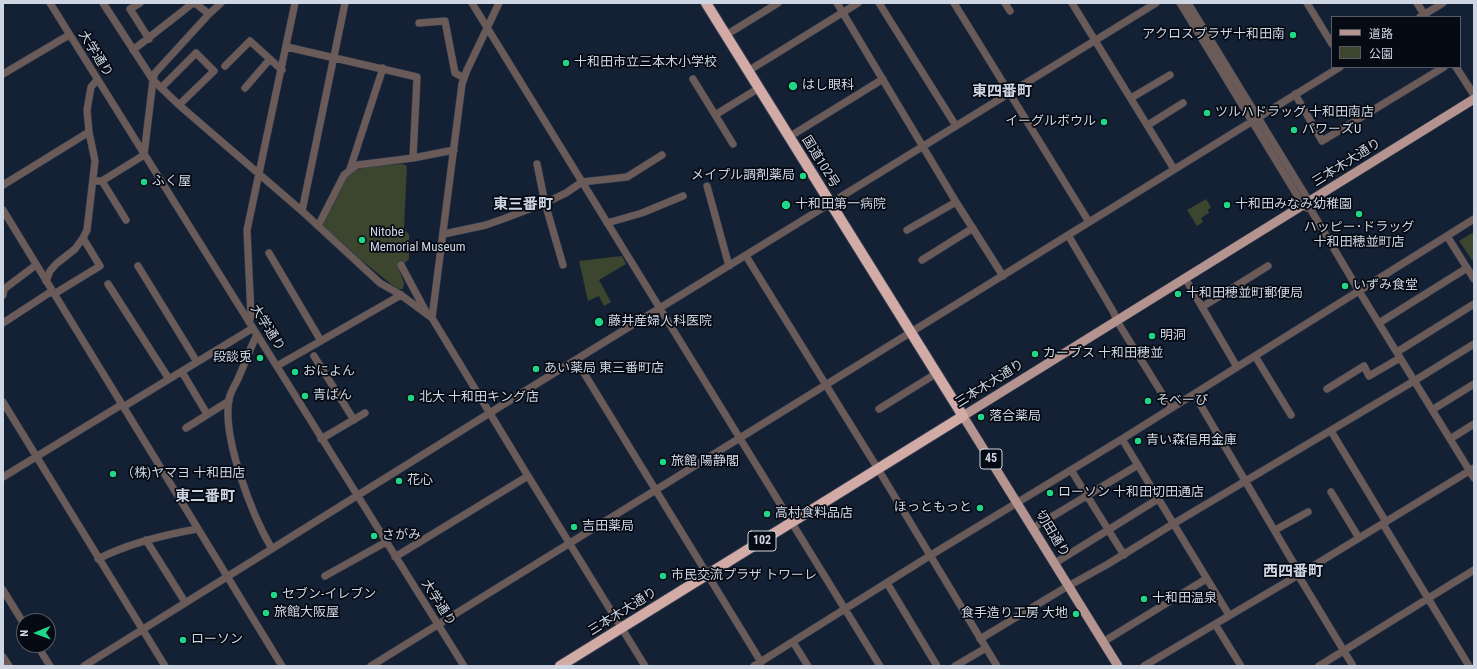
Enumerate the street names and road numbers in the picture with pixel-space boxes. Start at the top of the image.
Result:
street label: 大学通り [75,28,115,80]
street label: 国道102号 [798,133,842,191]
street label: 三本木大通り [1310,136,1384,190]
street label: 大学通り [247,302,287,354]
street label: 三本木大通り [953,357,1027,411]
road number: 45 [980,449,1002,469]
street label: 切田通り [1032,508,1072,560]
road number: 102 [748,531,776,551]
street label: 大学通り [418,577,458,629]
street label: 三本木大通り [586,585,660,639]

